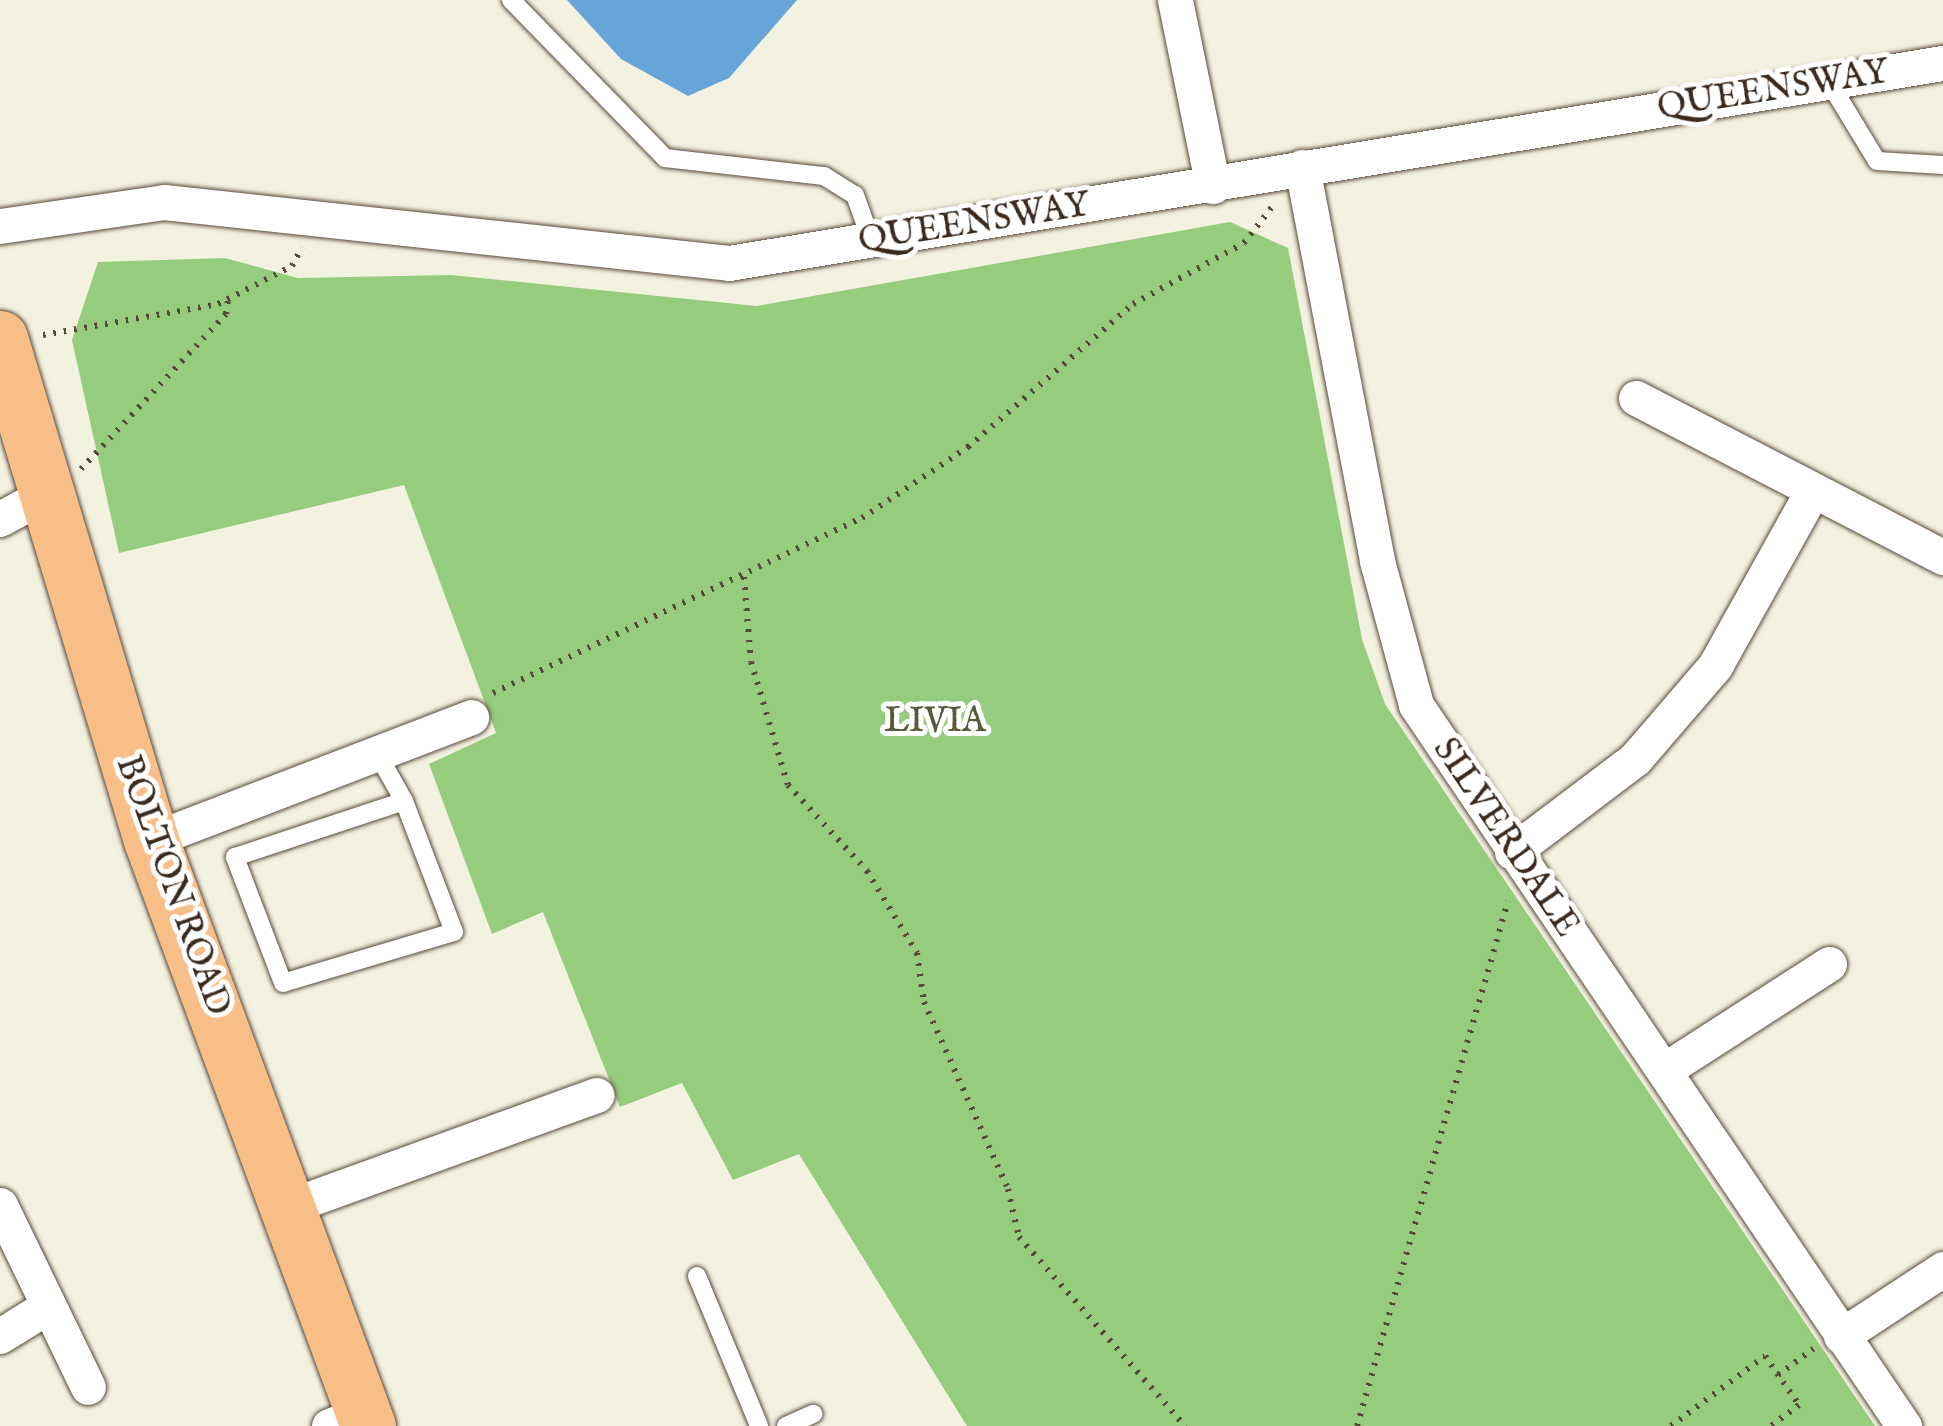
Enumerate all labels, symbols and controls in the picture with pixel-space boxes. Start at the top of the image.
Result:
street label: QUEENSWAY [1655,52,1891,130]
street label: QUEENSWAY [856,185,1092,263]
park label: LIVIA [884,701,986,743]
street label: SILVERDALE [1423,731,1587,945]
street label: BOLTON ROAD [106,751,238,1021]

